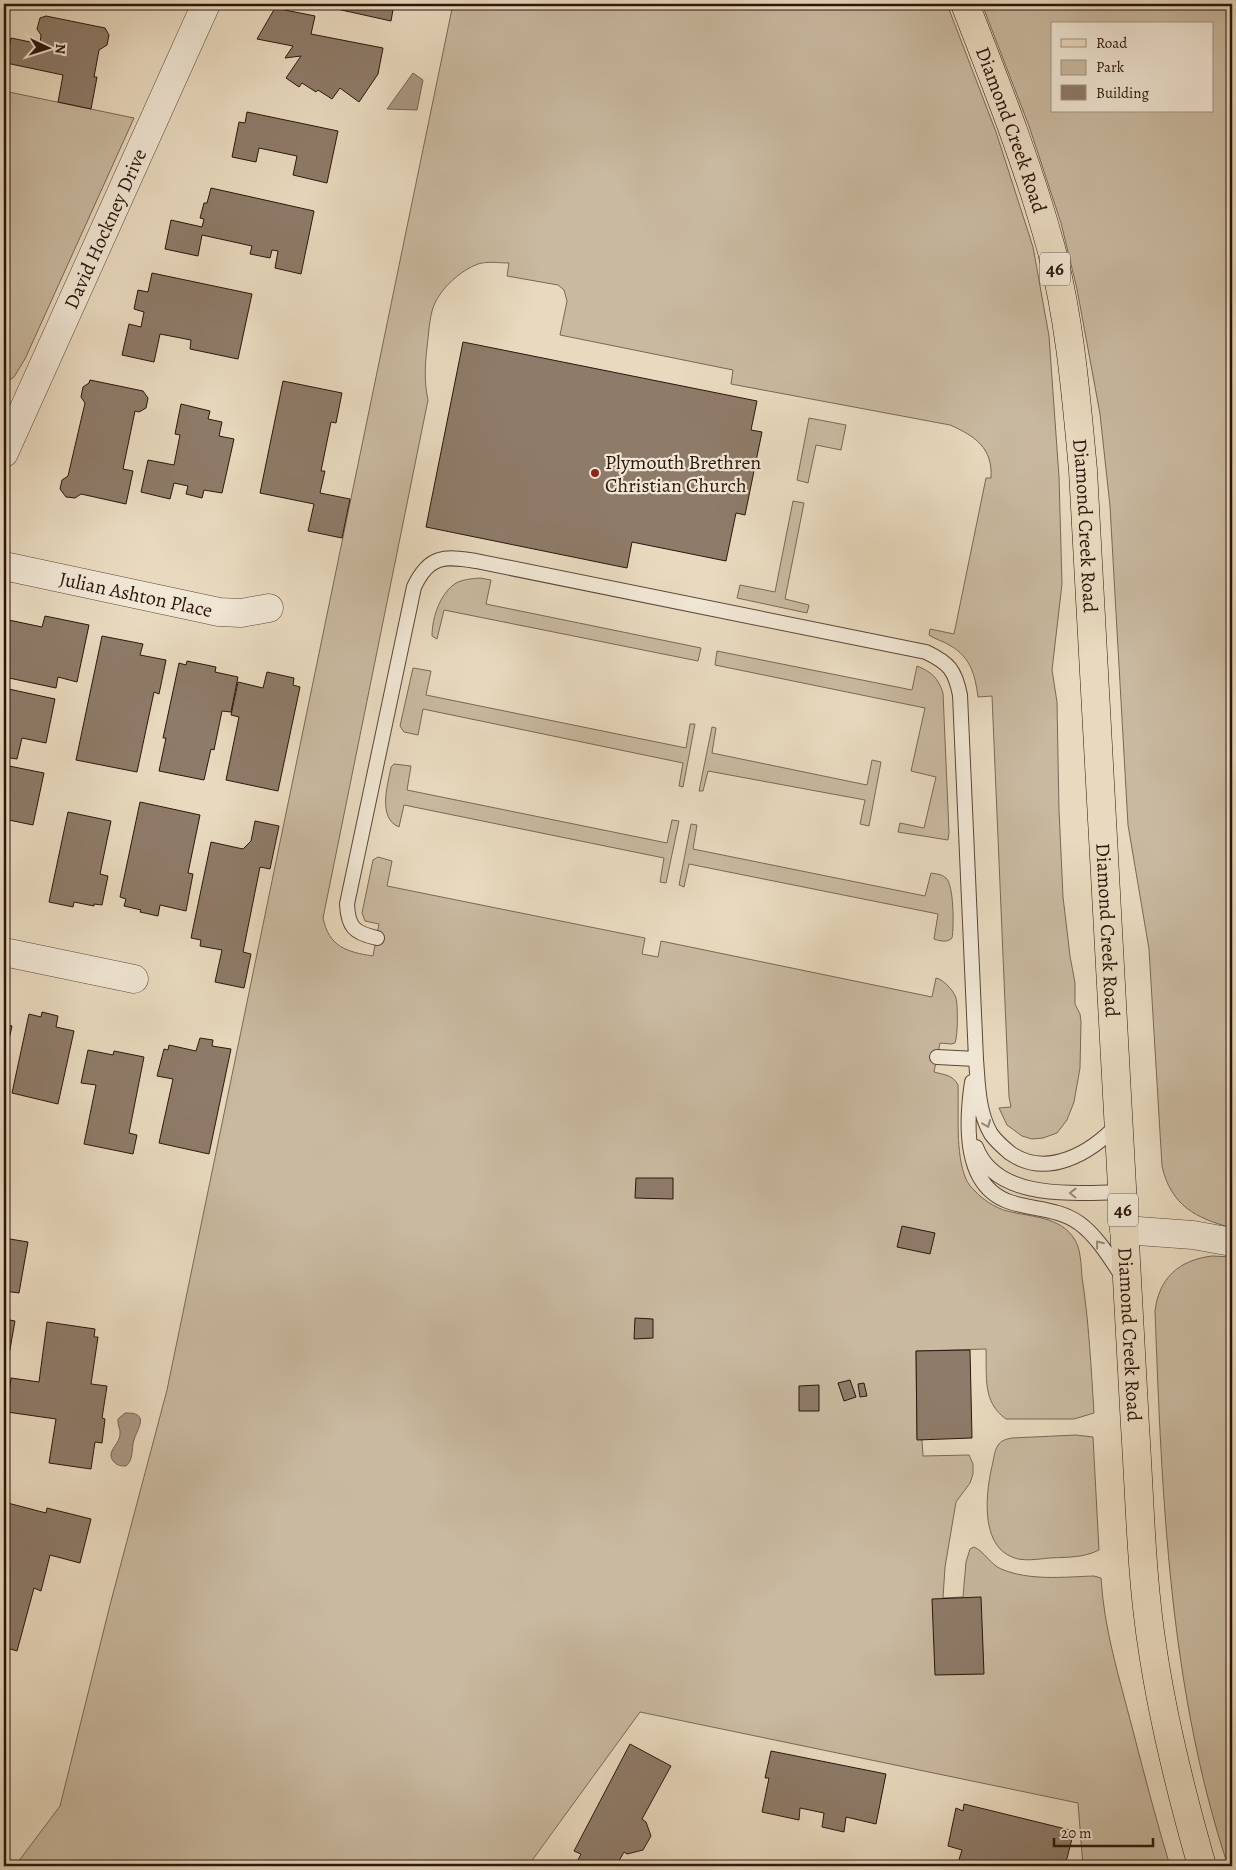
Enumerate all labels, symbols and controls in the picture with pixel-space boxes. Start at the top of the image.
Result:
north arrow [22,22,72,72]
legend [1051,22,1214,112]
text: Road [1096,33,1128,53]
text: N [51,43,70,55]
street label: Diamond Creek Road [969,43,1053,216]
text: Park [1096,57,1125,77]
text: Building [1096,83,1149,103]
street label: David Hockney Drive [57,144,153,313]
road number: 46 [1040,252,1070,286]
street label: Diamond Creek Road [1067,437,1104,614]
place label: Plymouth Brethren Christian Church [605,449,761,499]
marker: Plymouth Brethren Christian Church [589,467,601,479]
street label: Julian Ashton Place [57,565,215,624]
street label: Diamond Creek Road [1090,842,1126,1018]
one-way arrow [981,1119,992,1128]
one-way arrow [1069,1188,1077,1198]
road number: 46 [1108,1194,1138,1226]
one-way arrow [1095,1240,1104,1249]
street label: Diamond Creek Road [1112,1247,1148,1422]
scale bar [1054,1815,1152,1847]
text: 20 m [1061,1823,1092,1843]

